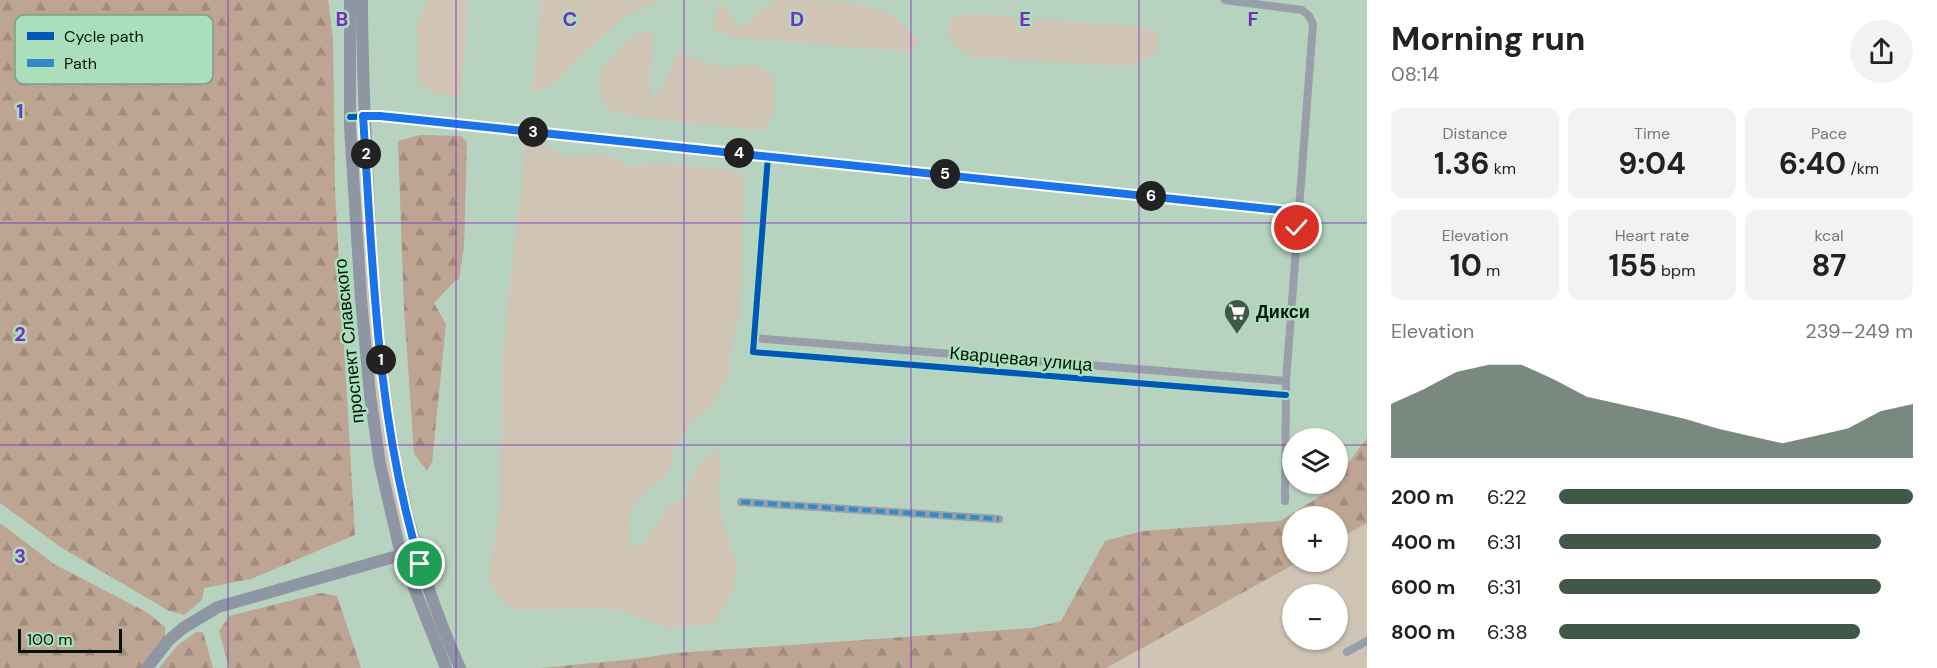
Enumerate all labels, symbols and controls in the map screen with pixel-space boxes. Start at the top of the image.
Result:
text: B [336,6,348,32]
text: C [563,6,577,32]
text: D [790,6,804,32]
text: E [1019,6,1031,32]
text: F [1247,6,1259,32]
legend [15,15,213,84]
text: Morning run [1391,17,1585,60]
button: share [1850,20,1913,83]
text: Cycle path [64,26,144,47]
text: Path [64,53,97,74]
text: 08:14 [1391,61,1439,87]
text: 1 [16,98,24,124]
pin: 3 [518,117,548,147]
text: 3 [528,121,538,142]
text: Distance [1443,123,1507,144]
text: Time [1634,123,1670,144]
text: Pace [1811,123,1847,144]
pin: 4 [724,138,754,168]
pin: 2 [351,139,381,169]
text: 4 [734,142,744,163]
text: 2 [361,143,371,164]
text: 1.36 [1434,144,1490,183]
text: 9:04 [1618,144,1686,183]
text: 6:40 [1779,144,1846,183]
text: km [1490,158,1516,179]
text: /km [1846,158,1879,179]
pin: 5 [930,159,960,189]
text: 5 [940,163,950,184]
pin: 6 [1136,181,1166,211]
text: 6 [1146,185,1156,206]
pin [1271,202,1322,253]
icon: check [1280,211,1313,244]
text: Elevation [1442,225,1508,246]
text: Heart rate [1615,225,1689,246]
text: kcal [1815,225,1843,246]
text: 10 [1450,246,1482,285]
text: 155 [1609,246,1657,285]
text: 87 [1812,246,1846,285]
street label: проспект Славского [328,257,370,425]
text: m [1482,260,1500,281]
text: bpm [1657,260,1695,281]
supermarket icon: Дикси [1222,297,1252,335]
place label: Дикси [1256,300,1310,324]
text: Elevation [1391,318,1474,344]
text: 239–249 m [1805,318,1913,344]
text: 2 [14,321,26,347]
street label: Кварцевая улица [949,341,1094,377]
pin: 1 [366,345,396,375]
text: 1 [378,349,384,370]
map controls [1282,428,1348,650]
button: layers [1282,428,1348,494]
text: 200 m [1391,484,1454,510]
text: 6:22 [1487,484,1527,510]
button: + [1282,506,1348,572]
text: 400 m [1391,529,1456,555]
text: 6:31 [1487,529,1521,555]
pin [394,538,445,589]
text: 3 [14,543,26,569]
icon: arrive [403,547,436,580]
text: 600 m [1391,574,1455,600]
text: 6:31 [1487,574,1521,600]
button: − [1282,584,1348,650]
text: 800 m [1391,619,1455,645]
text: 6:38 [1487,619,1528,645]
scale bar [18,626,122,654]
text: 100 m [27,629,72,650]

